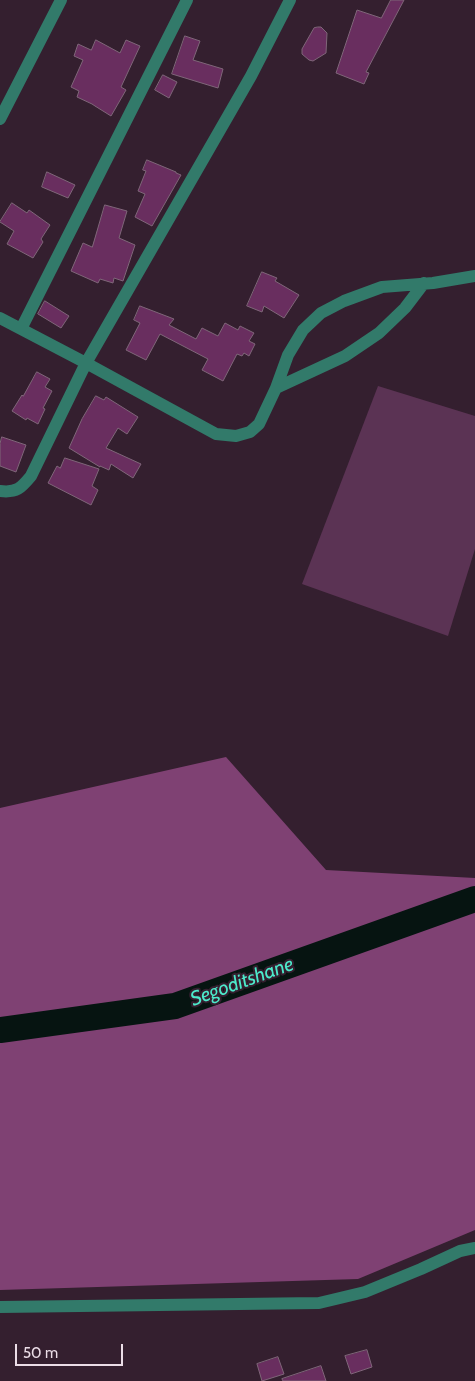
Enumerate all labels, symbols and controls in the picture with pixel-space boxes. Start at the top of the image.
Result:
water label: Segoditshane [187,952,297,1012]
scale bar [18,1334,125,1366]
text: 50 m [23,1344,58,1362]

